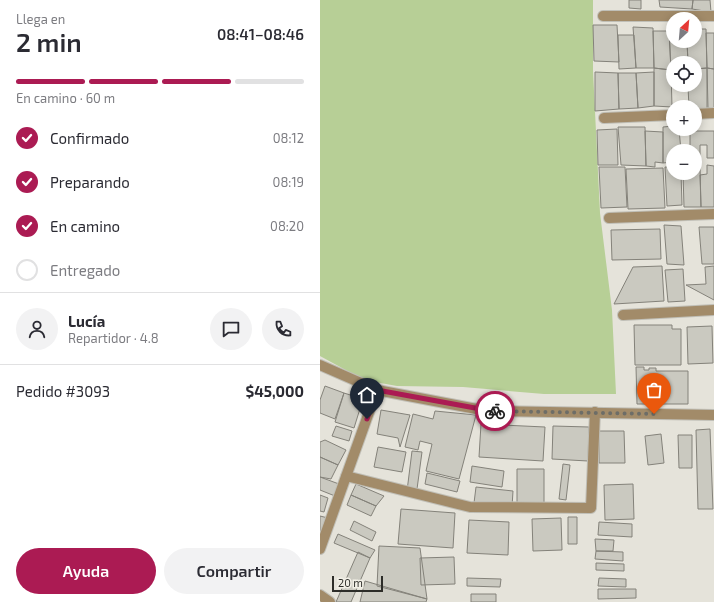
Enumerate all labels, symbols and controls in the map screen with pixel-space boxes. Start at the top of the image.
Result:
text: Llega en [16,11,65,27]
north arrow [666,12,702,48]
map controls [666,12,702,180]
text: 08:41–08:46 [217,25,304,43]
text: 2 min [16,26,82,57]
button: locate [666,56,702,92]
text: En camino · 60 m [16,90,115,106]
button: + [666,100,702,136]
icon: check [16,127,38,149]
text: Confirmado [50,129,129,147]
text: 08:12 [273,130,304,146]
button: − [666,144,702,180]
icon: check [16,171,38,193]
text: Preparando [50,173,130,191]
text: 08:19 [273,174,304,190]
icon: check [16,215,38,237]
text: En camino [50,217,120,235]
text: 08:20 [270,218,304,234]
text: Entregado [50,261,120,279]
button: person [16,308,58,350]
button: chat [210,308,252,350]
button: phone [262,308,304,350]
text: Lucía [68,312,105,330]
text: Repartidor · 4.8 [68,330,159,346]
pin [637,373,671,414]
pin [350,378,384,419]
icon: bag [643,379,665,401]
text: Pedido #3093 [16,382,110,400]
text: $45,000 [245,382,304,400]
icon: home [356,384,378,406]
courier [475,391,515,431]
icon: bike [484,400,506,422]
button: Ayuda [16,548,156,594]
button: Compartir [164,548,304,594]
scale bar [332,574,383,593]
text: 20 m [338,576,363,589]

